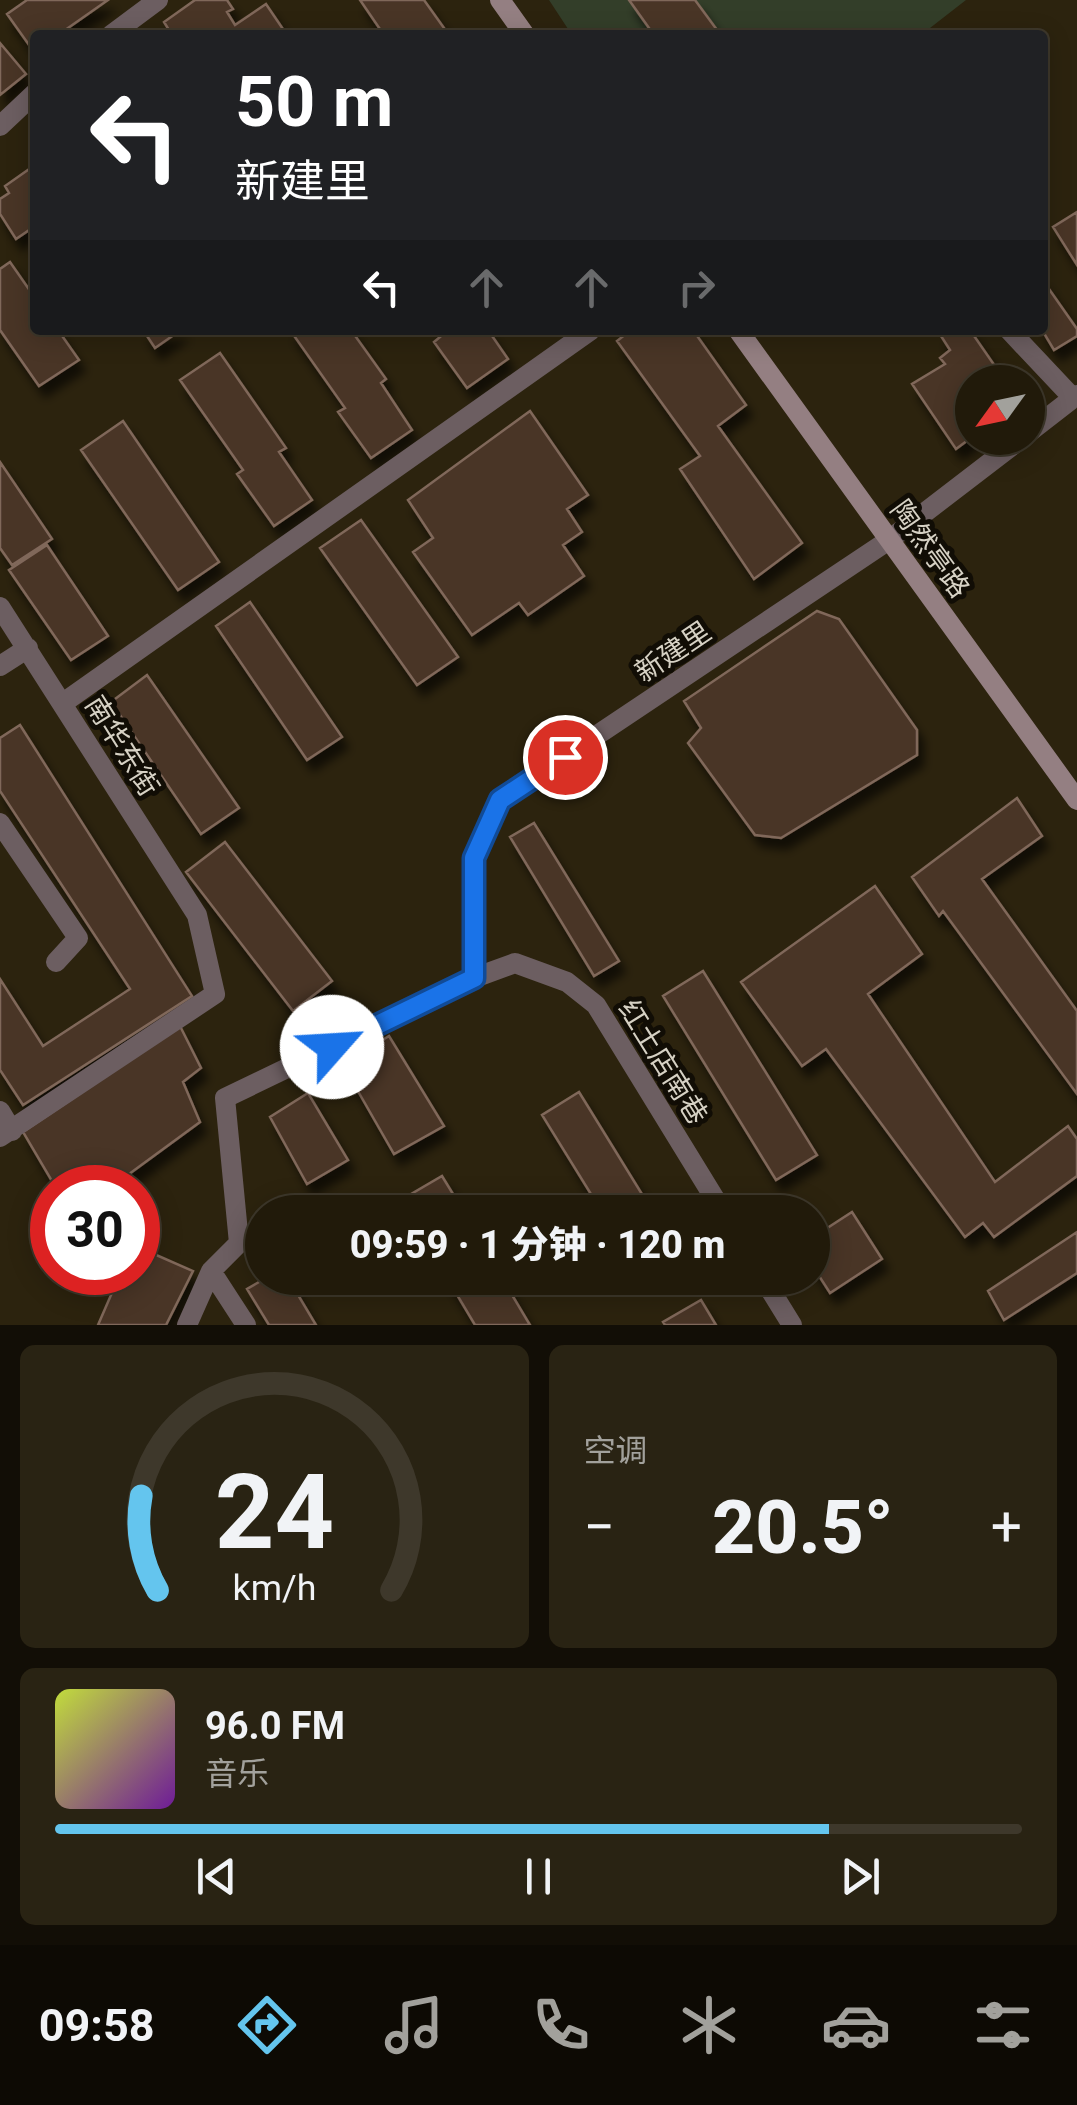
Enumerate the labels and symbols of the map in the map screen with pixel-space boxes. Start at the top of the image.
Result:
north arrow [955,365,1045,455]
street label: 陶然亭路 [884,494,976,604]
street label: 新建里 [629,615,717,689]
street label: 南华东街 [78,690,166,802]
pin [523,715,608,800]
street label: 红土店南巷 [612,994,714,1130]
position arrow [280,995,384,1099]
speed limit sign: 30 [30,1165,160,1295]

